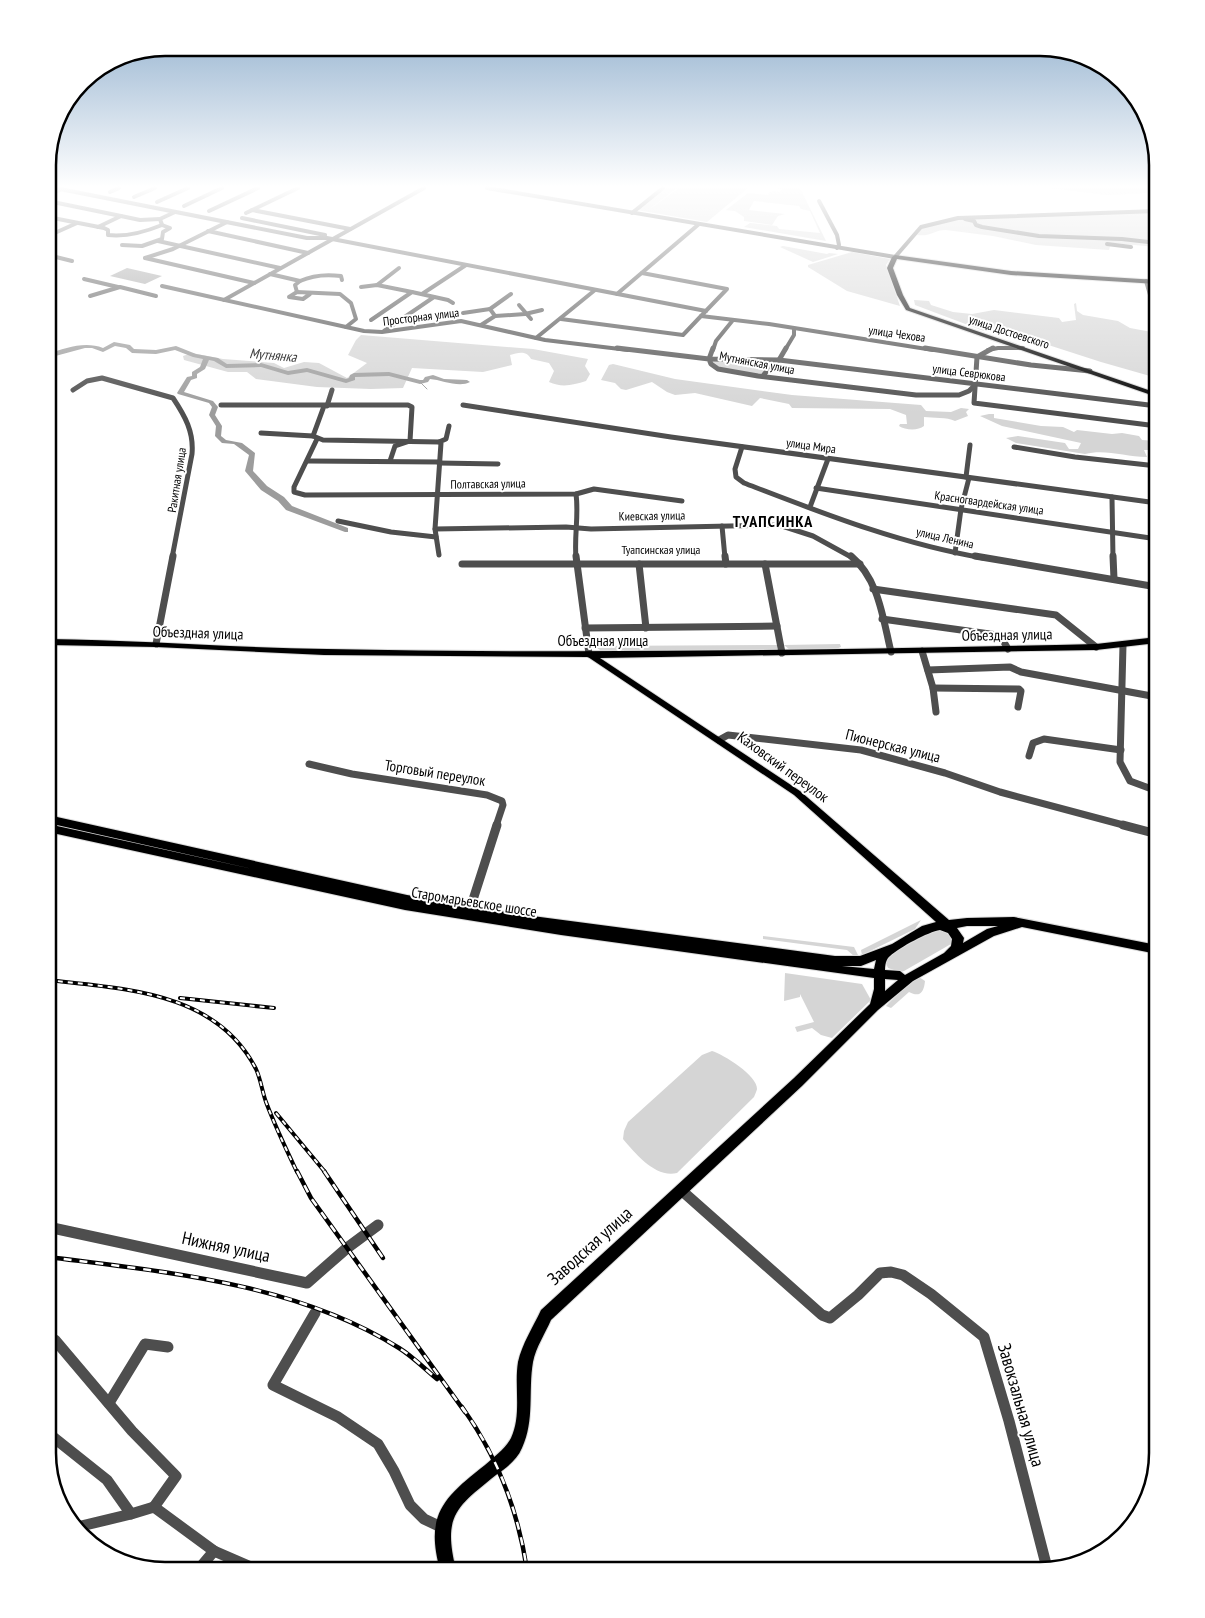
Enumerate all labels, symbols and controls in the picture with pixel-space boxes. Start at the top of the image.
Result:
street label: Просторная улица [382,304,460,329]
street label: улица Достоевского [967,311,1051,352]
street label: улица Чехова [868,322,927,345]
water label: Мутнянка [249,344,299,366]
street label: Мутнянская улица [718,348,796,377]
street label: улица Севрюкова [932,361,1007,384]
street label: улица Мира [785,435,837,456]
street label: Ракитная улица [164,446,189,513]
street label: Полтавская улица [450,475,526,492]
street label: Красногвардейская улица [934,487,1045,518]
street label: Киевская улица [619,507,686,524]
district label: ТУАПСИНКА [733,511,813,531]
street label: улица Ленина [915,524,976,551]
street label: Туапсинская улица [622,542,701,557]
street label: Объездная улица [152,621,244,644]
street label: Объездная улица [961,624,1053,645]
street label: Объездная улица [558,631,648,650]
street label: Пионерская улица [844,725,942,766]
street label: Каховский переулок [734,727,833,806]
street label: Торговый переулок [383,755,487,790]
street label: Старомарьевское шоссе [410,882,538,921]
street label: Заводская улица [543,1202,637,1290]
street label: Нижняя улица [180,1226,272,1267]
street label: Завокзальная улица [993,1341,1050,1469]

